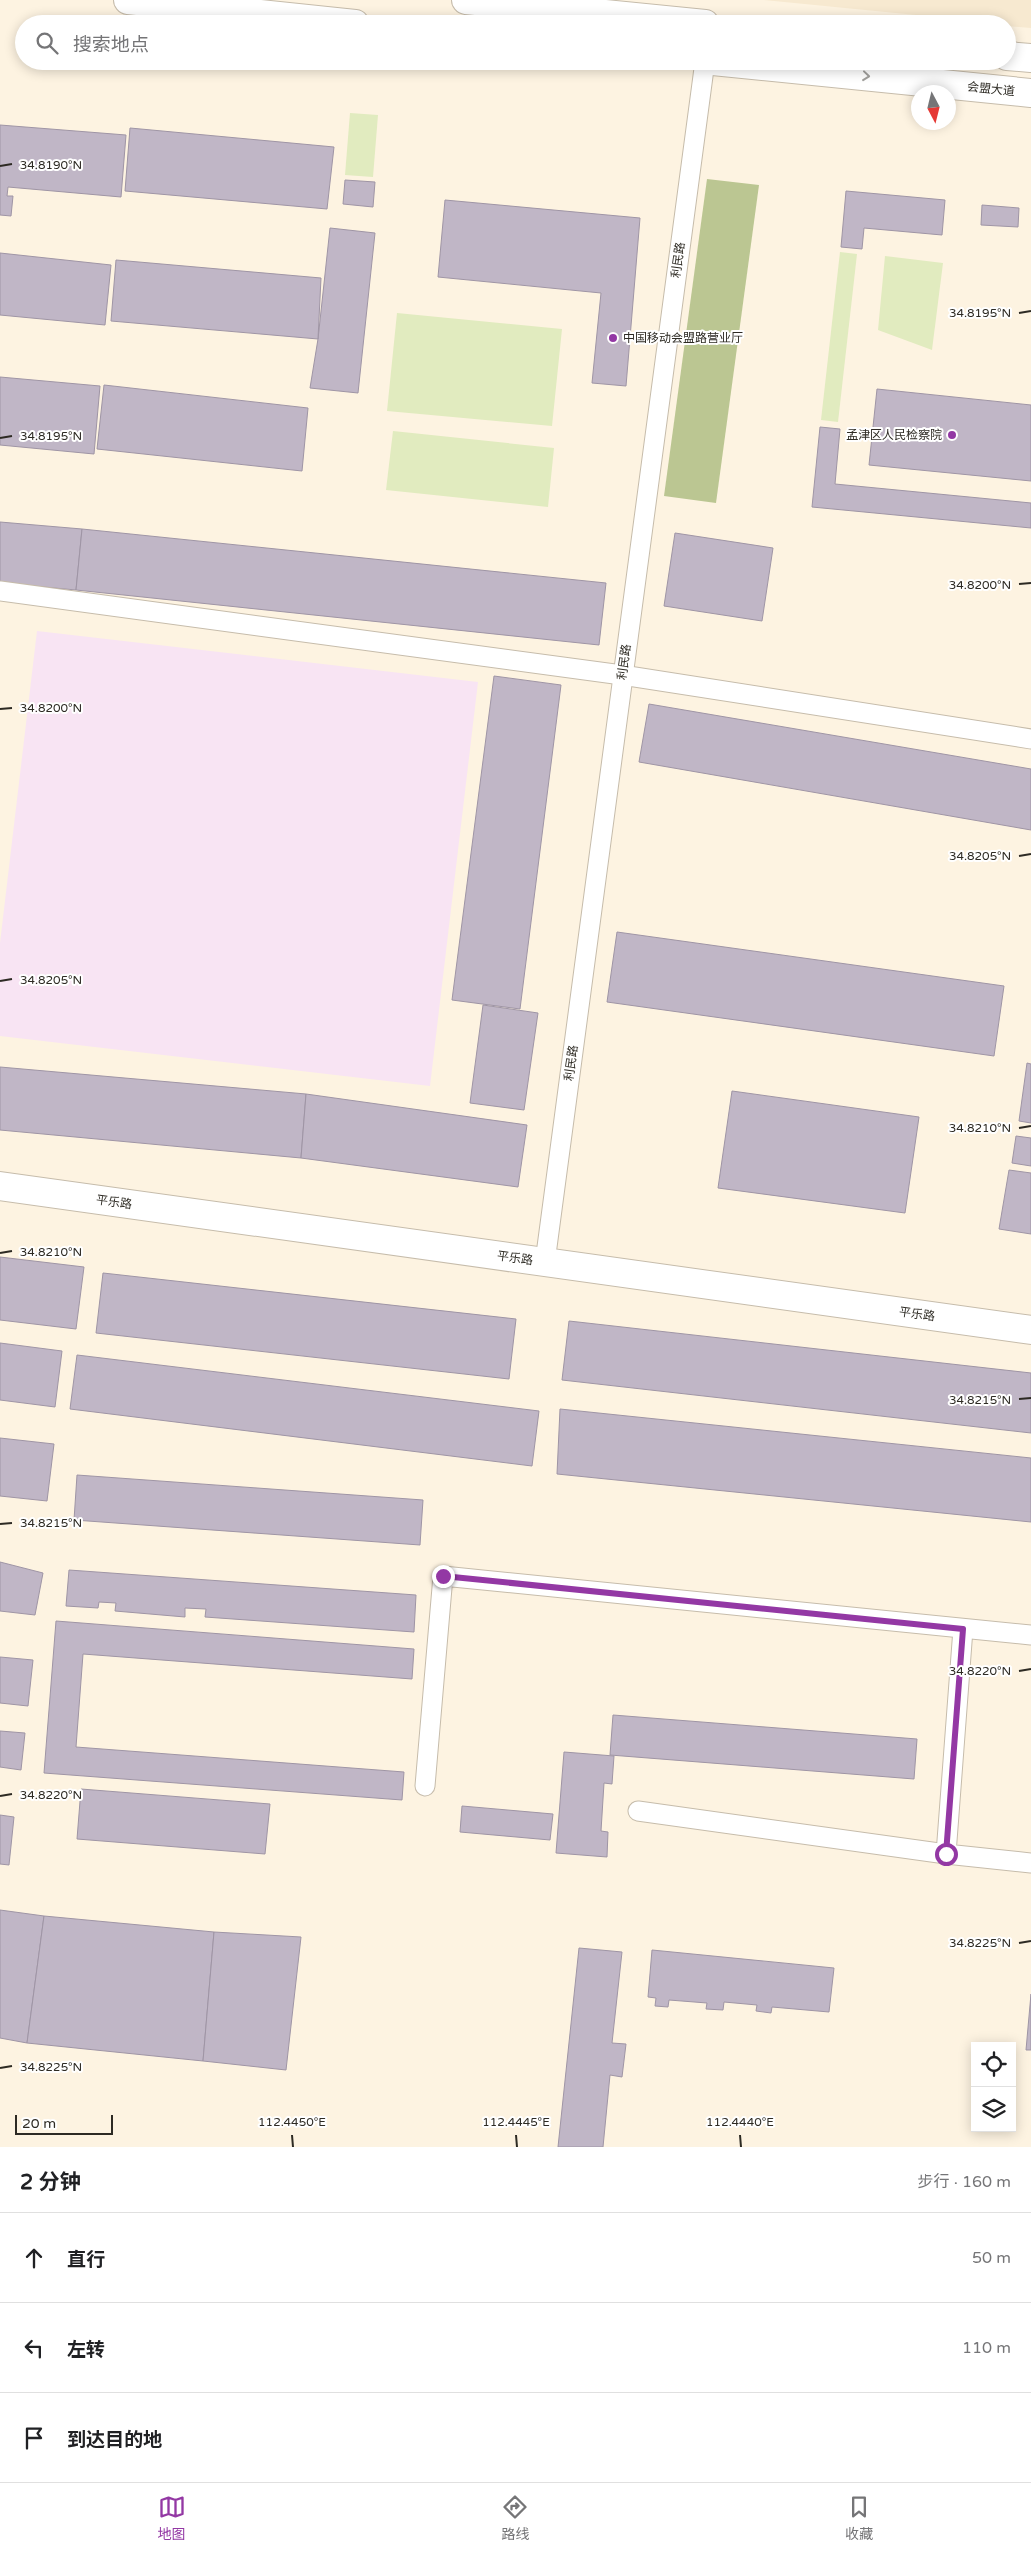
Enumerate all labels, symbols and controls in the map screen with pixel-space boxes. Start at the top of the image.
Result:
search box [15,15,1016,70]
icon: search [33,29,61,57]
text: 搜索地点 [73,34,149,56]
one-way arrow [862,71,870,82]
street label: 会盟大道 [966,80,1016,98]
north arrow [911,85,956,130]
text: 34.8190°N [20,158,82,172]
street label: 利民路 [669,241,687,279]
text: 34.8195°N [949,306,1011,320]
place label: 中国移动会盟路营业厅 [623,331,743,345]
marker: 中国移动会盟路营业厅 [607,332,619,344]
place label: 孟津区人民检察院 [846,428,942,442]
text: 34.8195°N [20,429,82,443]
marker: 孟津区人民检察院 [946,429,958,441]
text: 34.8200°N [949,578,1011,592]
street label: 利民路 [615,643,633,681]
text: 34.8200°N [20,701,82,715]
text: 34.8205°N [949,849,1011,863]
text: 34.8205°N [20,973,82,987]
street label: 利民路 [562,1044,580,1082]
text: 34.8210°N [949,1121,1011,1135]
street label: 平乐路 [95,1193,133,1211]
text: 34.8210°N [20,1245,82,1259]
street label: 平乐路 [496,1249,534,1267]
street label: 平乐路 [898,1305,936,1323]
text: 34.8215°N [949,1393,1011,1407]
text: 34.8215°N [20,1516,82,1530]
route end [432,1565,455,1588]
text: 34.8220°N [949,1664,1011,1678]
text: 34.8220°N [20,1788,82,1802]
route start [935,1843,958,1866]
text: 34.8225°N [949,1936,1011,1950]
map controls [971,2042,1016,2132]
button: locate [971,2042,1016,2087]
text: 34.8225°N [20,2060,82,2074]
button: layers [971,2087,1016,2132]
scale bar [15,2112,112,2135]
text: 20 m [22,2115,56,2132]
text: 112.4450°E [258,2115,326,2129]
text: 112.4445°E [482,2115,550,2129]
text: 112.4440°E [706,2115,774,2129]
text: 2 分钟 [20,2170,81,2195]
text: 步行 · 160 m [918,2172,1011,2192]
icon: ahead [20,2244,48,2272]
text: 50 m [972,2248,1011,2268]
text: 直行 [67,2249,105,2271]
icon: left [20,2334,48,2362]
text: 110 m [962,2338,1011,2358]
text: 左转 [67,2339,105,2361]
icon: arrive [20,2424,48,2452]
text: 到达目的地 [67,2429,162,2451]
tab: 地图 [158,2493,186,2543]
tab: 路线 [501,2493,529,2543]
tab: 收藏 [845,2493,873,2543]

